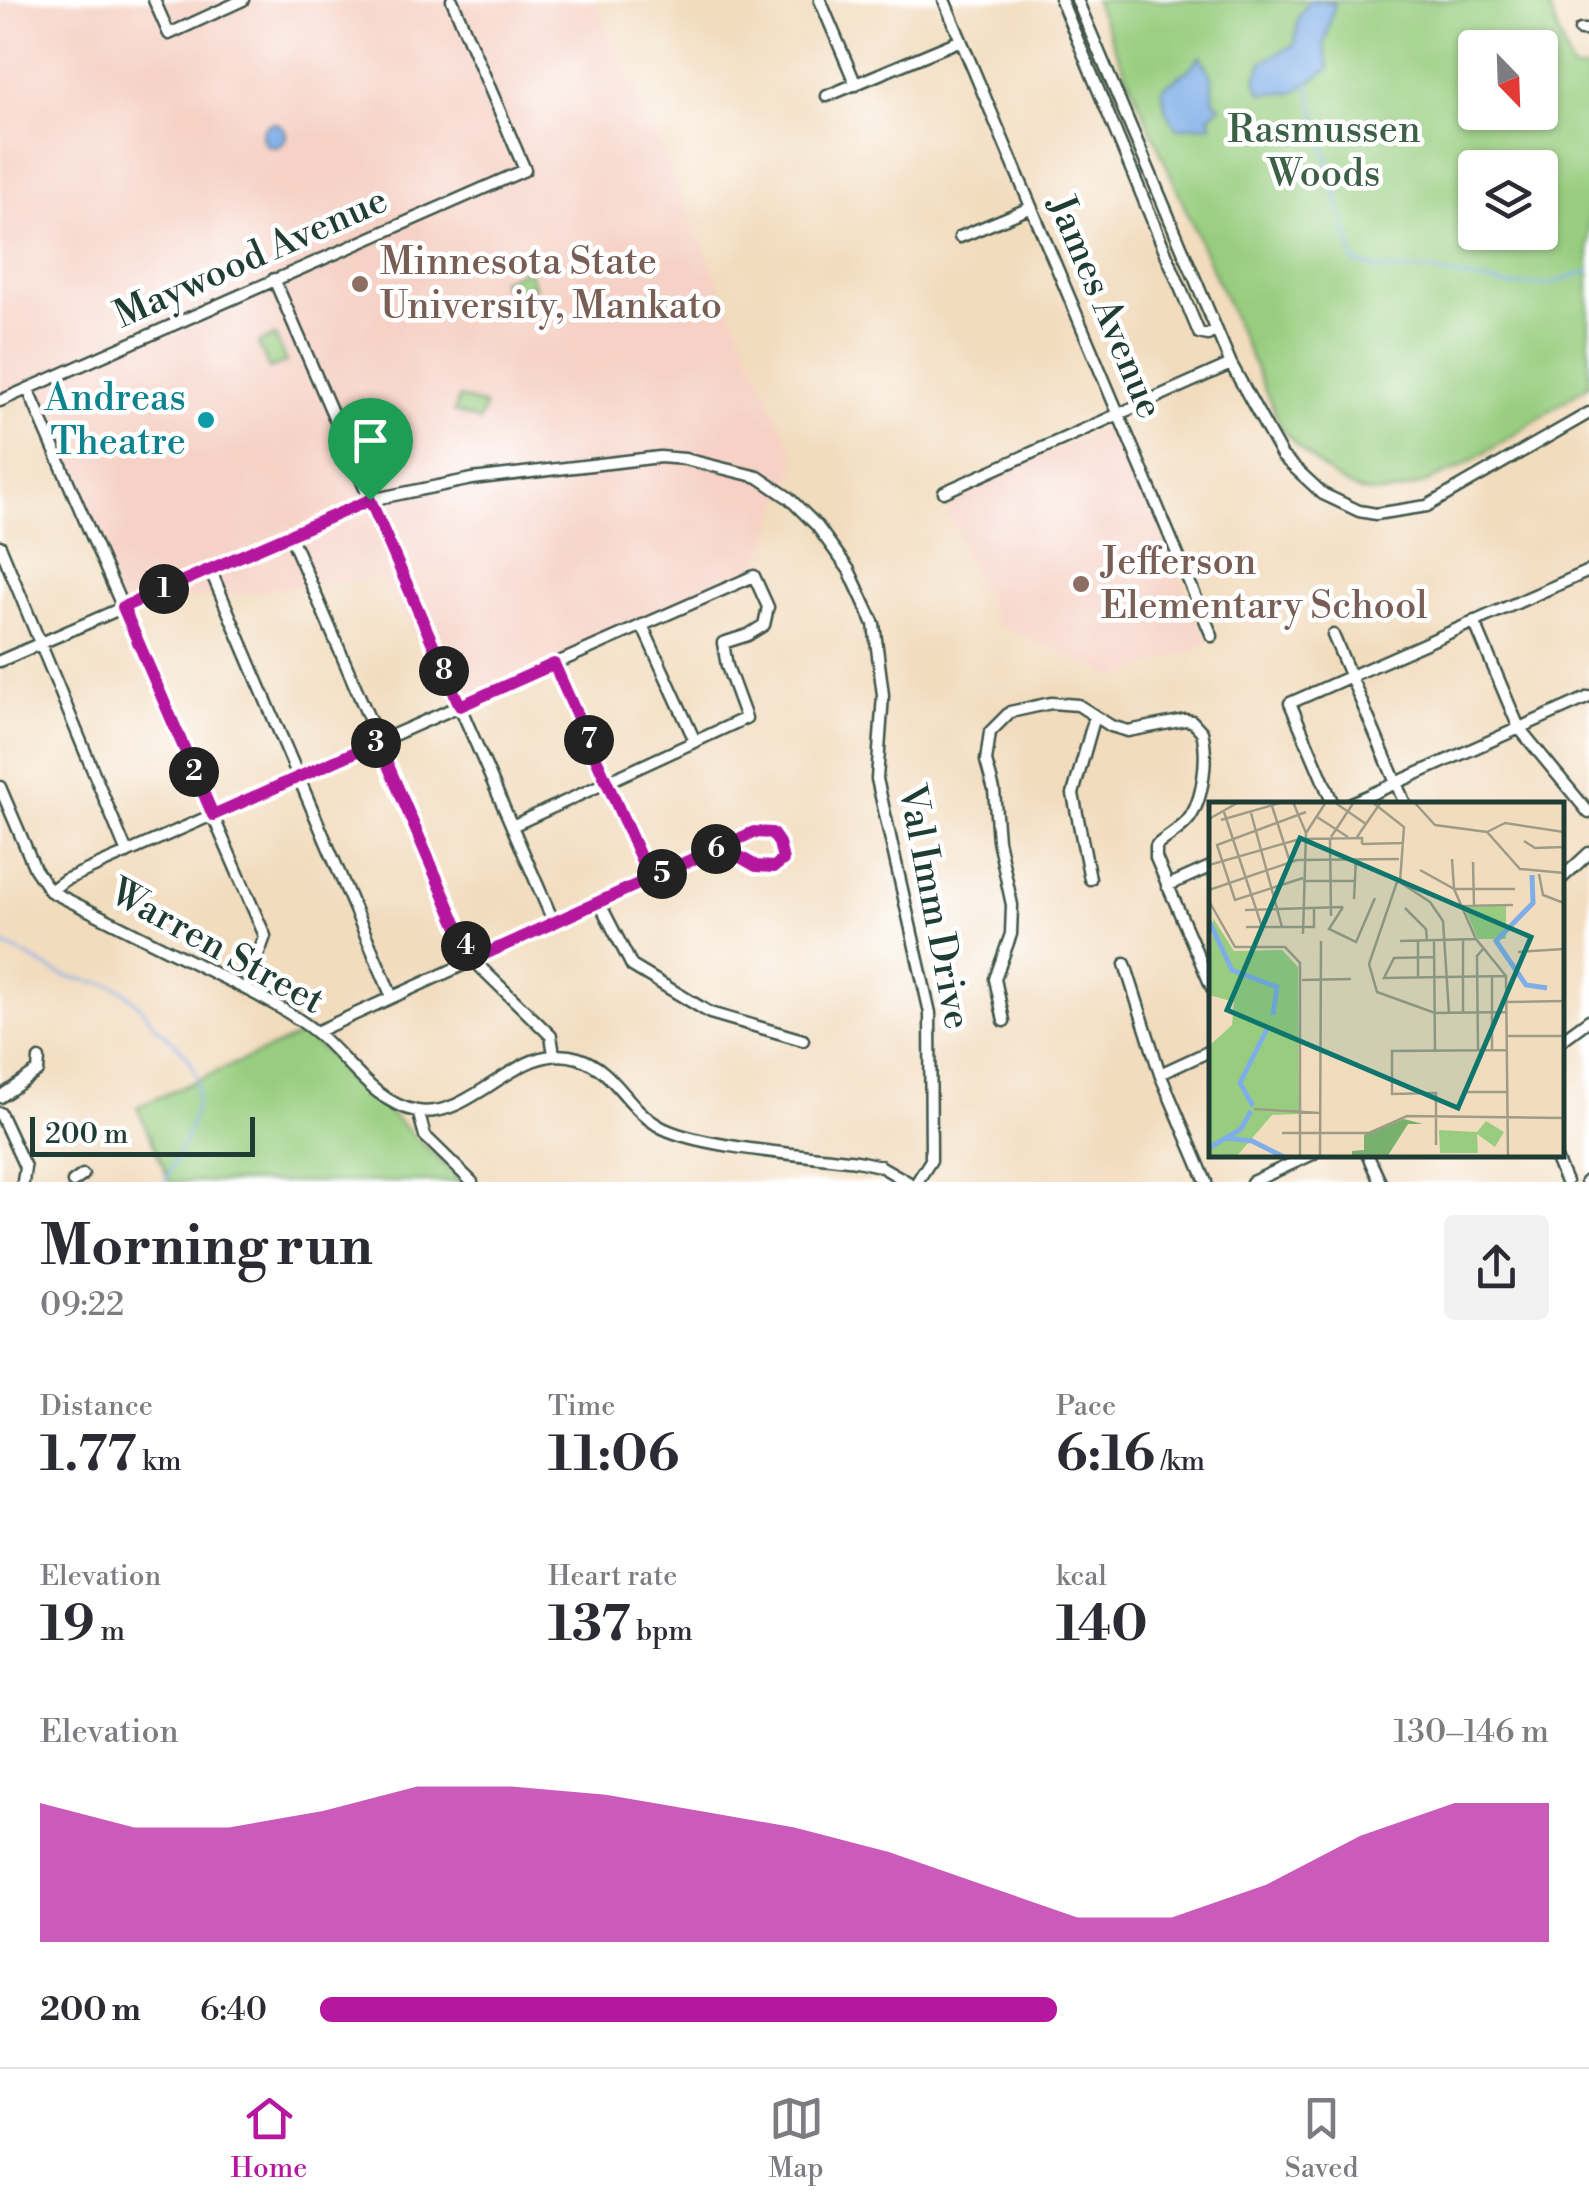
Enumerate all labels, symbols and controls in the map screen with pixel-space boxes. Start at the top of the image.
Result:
north arrow [1458,30,1558,130]
map controls [1458,30,1558,250]
park label: Rasmussen Woods [1227,107,1421,198]
button: layers [1458,150,1558,250]
street label: Maywood Avenue [107,177,395,339]
street label: James Avenue [1036,187,1173,426]
place label: Minnesota State University, Mankato [380,239,722,330]
marker: Minnesota State University, Mankato [349,273,371,295]
place label: Andreas Theatre [44,375,186,466]
pin [328,398,413,501]
marker: Andreas Theatre [195,409,217,431]
icon: arrive [343,413,398,468]
place label: Jefferson Elementary School [1099,539,1428,630]
pin: 1 [139,564,189,614]
text: 1 [157,571,171,606]
marker: Jefferson Elementary School [1070,573,1092,595]
pin: 8 [419,646,469,696]
text: 8 [435,653,453,688]
pin: 7 [564,715,614,765]
pin: 3 [351,718,401,768]
text: 7 [581,722,597,757]
text: 3 [368,725,384,760]
pin: 2 [169,747,219,797]
text: 2 [185,754,203,789]
street label: Val Imm Drive [887,780,981,1033]
inset map [1209,802,1564,1157]
pin: 6 [691,824,741,874]
text: 6 [707,831,725,866]
pin: 5 [637,849,687,899]
text: 5 [653,856,671,891]
street label: Warren Street [101,868,332,1025]
pin: 4 [441,921,491,971]
text: 4 [457,928,475,963]
scale bar [30,1112,255,1156]
text: 200 m [45,1117,128,1152]
text: Morning run [40,1213,373,1282]
button: share [1444,1215,1549,1320]
text: 09:22 [40,1285,124,1325]
text: Distance [40,1389,153,1424]
text: Time [548,1389,615,1424]
text: Pace [1056,1389,1116,1424]
text: 1.77 [40,1424,137,1486]
text: 11:06 [548,1424,679,1486]
text: 6:16 [1056,1424,1155,1486]
text: km [137,1444,181,1479]
text: /km [1155,1444,1205,1479]
text: Elevation [40,1559,161,1594]
text: Heart rate [548,1559,677,1594]
text: kcal [1056,1559,1107,1594]
text: 19 [40,1594,95,1656]
text: 137 [548,1594,630,1656]
text: 140 [1056,1594,1148,1656]
text: m [95,1614,125,1649]
text: bpm [630,1614,693,1649]
text: Elevation [40,1712,179,1752]
text: 130–146 m [1394,1712,1549,1752]
text: 200 m [40,1990,141,2030]
text: 6:40 [200,1990,267,2030]
tab: Home [231,2091,307,2186]
tab: Map [769,2091,824,2186]
tab: Saved [1285,2091,1358,2186]

